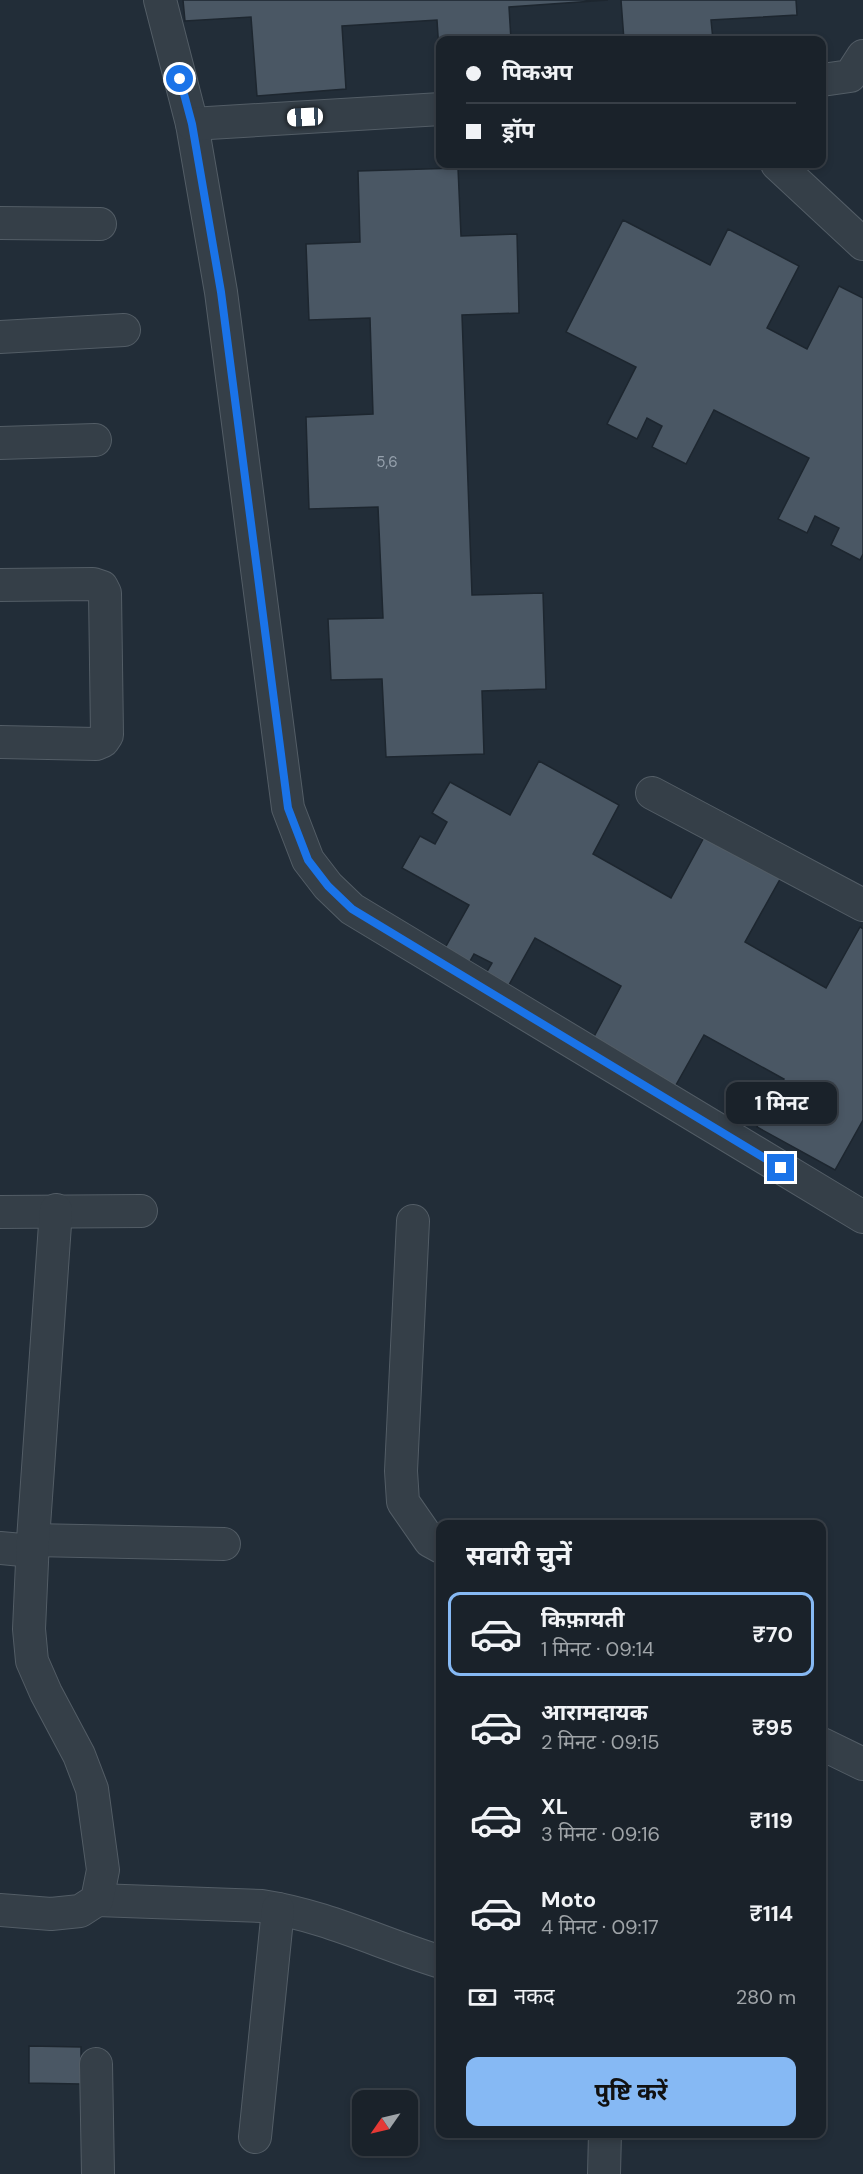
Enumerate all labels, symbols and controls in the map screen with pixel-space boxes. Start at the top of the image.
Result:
text: पिकअप [502,58,573,87]
route start [166,65,193,92]
car [287,107,323,127]
text: ड्रॉप [502,116,535,145]
house number: 5,6 [376,452,398,472]
callout: 1 मिनट [726,1081,836,1123]
text: 1 मिनट [755,1090,808,1116]
route end [767,1154,794,1181]
text: सवारी चुनें [466,1538,572,1573]
text: किफ़ायती [541,1605,625,1634]
icon: car [469,1607,523,1661]
text: ₹70 [752,1620,793,1649]
text: 1 मिनट · 09:14 [541,1636,654,1662]
text: आरामदायक [541,1698,648,1727]
icon: car [469,1700,523,1754]
text: ₹95 [752,1713,793,1742]
text: 2 मिनट · 09:15 [541,1729,659,1755]
text: XL [541,1792,568,1821]
icon: car [469,1793,523,1847]
text: ₹119 [749,1806,793,1835]
text: 3 मिनट · 09:16 [541,1821,660,1847]
text: Moto [541,1885,596,1914]
icon: car [469,1886,523,1940]
text: ₹114 [749,1899,793,1928]
text: 4 मिनट · 09:17 [541,1914,659,1940]
icon: cash [466,1981,499,2014]
text: नकद [514,1982,555,2011]
text: 280 m [736,1984,796,2010]
button: पुष्टि करें [466,2057,796,2126]
north arrow [352,2090,418,2156]
map controls [352,2090,418,2156]

